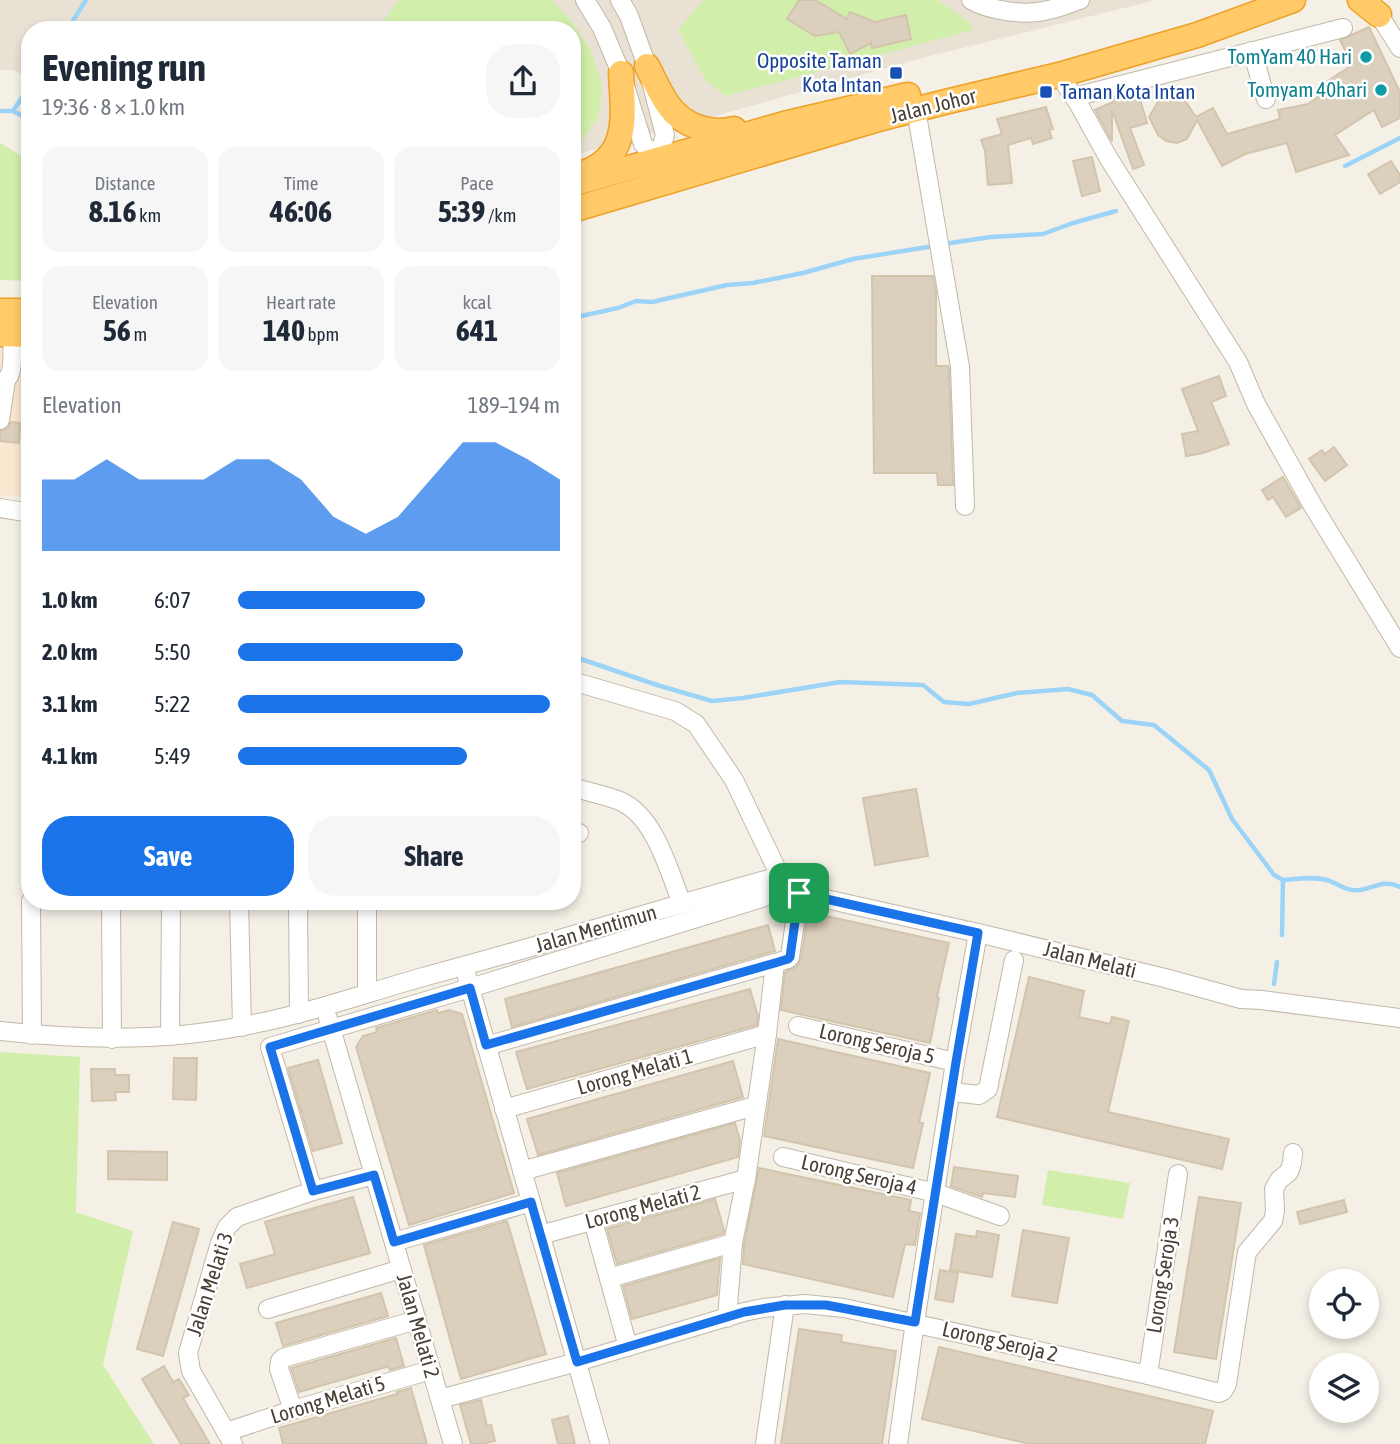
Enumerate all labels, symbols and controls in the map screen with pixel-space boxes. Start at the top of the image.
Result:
button: share [486,44,560,118]
place label: TomYam 40 Hari [1228,44,1352,68]
text: Evening run [42,46,206,89]
place label: Opposite Taman Kota Intan [757,48,882,96]
marker: TomYam 40 Hari [1358,49,1374,65]
marker: Opposite Taman Kota Intan [888,65,904,81]
place label: Tomyam 40hari [1247,77,1367,101]
place label: Taman Kota Intan [1060,79,1195,103]
marker: Tomyam 40hari [1373,82,1389,98]
street label: Jalan Johor [887,83,979,127]
marker: Taman Kota Intan [1038,84,1054,100]
text: 19:36 · 8 × 1.0 km [42,94,185,120]
text: Distance [95,172,155,194]
text: Time [284,172,318,194]
text: Pace [460,172,494,194]
text: 8.16 [89,194,136,228]
text: 46:06 [270,194,332,228]
text: 5:39 [438,194,485,228]
text: km [136,204,161,226]
text: /km [485,204,516,226]
text: Elevation [92,291,158,313]
text: Heart rate [266,291,336,313]
text: kcal [463,291,491,313]
text: 56 [103,313,131,347]
text: 140 [263,313,305,347]
text: 641 [456,313,498,347]
text: m [131,323,147,345]
text: bpm [305,323,339,345]
text: Elevation [42,392,122,418]
text: 189–194 m [467,392,560,418]
text: 1.0 km [42,587,98,613]
text: 6:07 [154,587,191,613]
text: 2.0 km [42,639,98,665]
text: 5:50 [154,639,191,665]
text: 3.1 km [42,691,98,717]
text: 5:22 [154,691,191,717]
text: 4.1 km [42,743,98,769]
text: 5:49 [154,743,191,769]
button: Save [42,816,294,896]
button: Share [308,816,560,896]
pin [769,863,829,923]
icon: arrive [780,874,818,912]
street label: Jalan Mentimun [532,899,659,957]
street label: Jalan Melati [1041,936,1139,982]
street label: Lorong Seroja 5 [817,1018,937,1068]
street label: Lorong Melati 1 [574,1043,695,1099]
street label: Lorong Seroja 4 [799,1149,919,1199]
street label: Lorong Melati 2 [582,1179,703,1233]
street label: Lorong Seroja 3 [1141,1215,1183,1335]
street label: Jalan Melati 3 [181,1229,237,1338]
map controls [1309,1269,1379,1423]
button: locate [1309,1269,1379,1339]
street label: Jalan Melati 2 [393,1271,445,1381]
street label: Lorong Seroja 2 [940,1316,1060,1366]
button: layers [1309,1353,1379,1423]
street label: Lorong Melati 5 [267,1370,388,1428]

